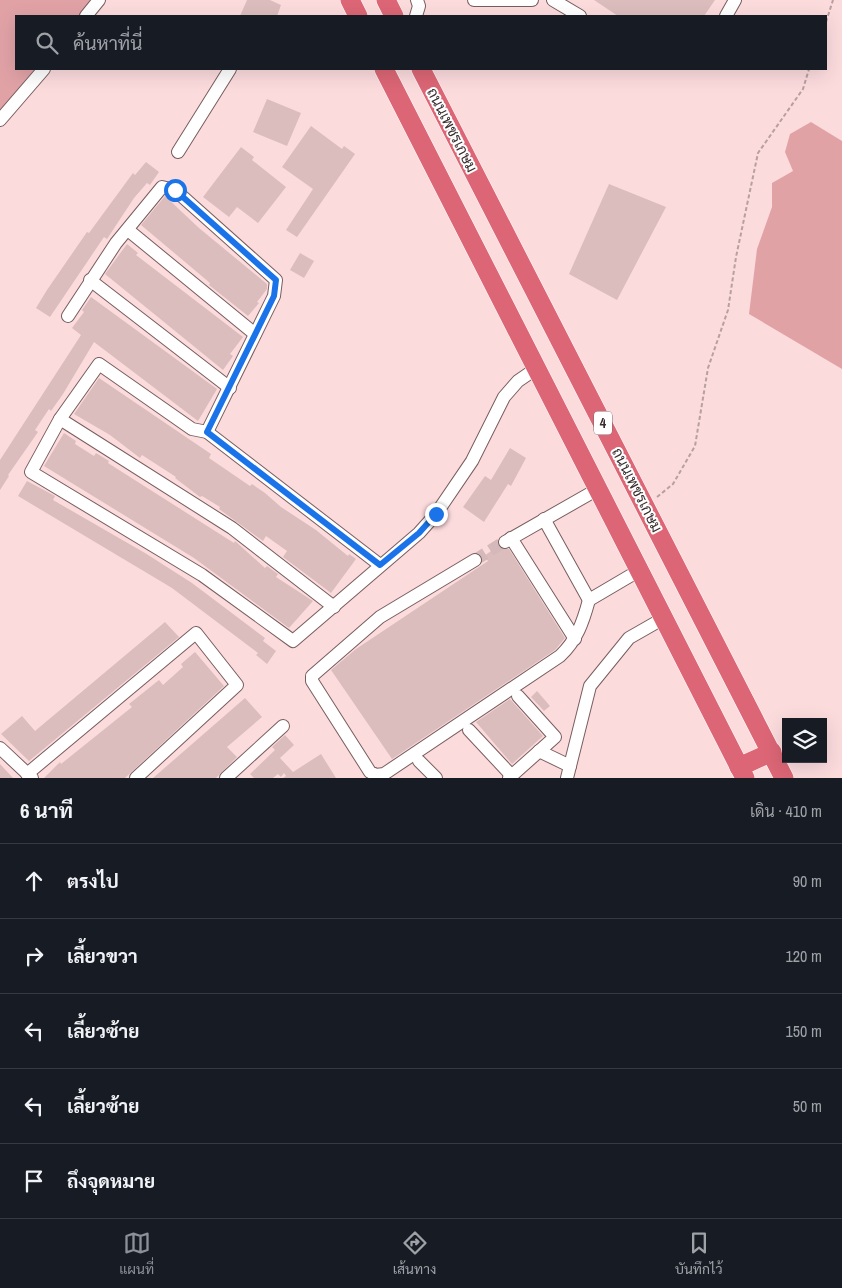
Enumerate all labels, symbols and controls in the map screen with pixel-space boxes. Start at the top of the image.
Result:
search box [15,15,827,70]
icon: search [33,29,61,57]
text: ค้นหาที่นี่ [73,30,142,56]
street label: ถนนเพชรเกษม [422,84,483,176]
route start [164,179,187,202]
road number: 4 [594,412,612,434]
street label: ถนนเพชรเกษม [607,444,668,536]
route end [425,503,448,526]
map controls [782,718,827,763]
button: layers [782,718,827,763]
text: 6 นาที [20,796,73,825]
text: เดิน · 410 m [750,800,822,822]
icon: ahead [20,867,48,895]
text: ตรงไป [67,868,119,894]
text: 90 m [793,870,822,892]
icon: right [20,942,48,970]
text: เลี้ยวขวา [67,943,138,969]
text: 120 m [786,945,822,967]
icon: left [20,1017,48,1045]
text: เลี้ยวซ้าย [67,1018,139,1044]
text: 150 m [786,1020,822,1042]
icon: left [20,1092,48,1120]
text: เลี้ยวซ้าย [67,1093,139,1119]
text: 50 m [793,1095,822,1117]
icon: arrive [20,1167,48,1195]
text: ถึงจุดหมาย [67,1168,155,1194]
tab: แผนที่ [119,1229,154,1278]
tab: เส้นทาง [393,1229,436,1278]
tab: บันทึกไว้ [675,1229,723,1278]

